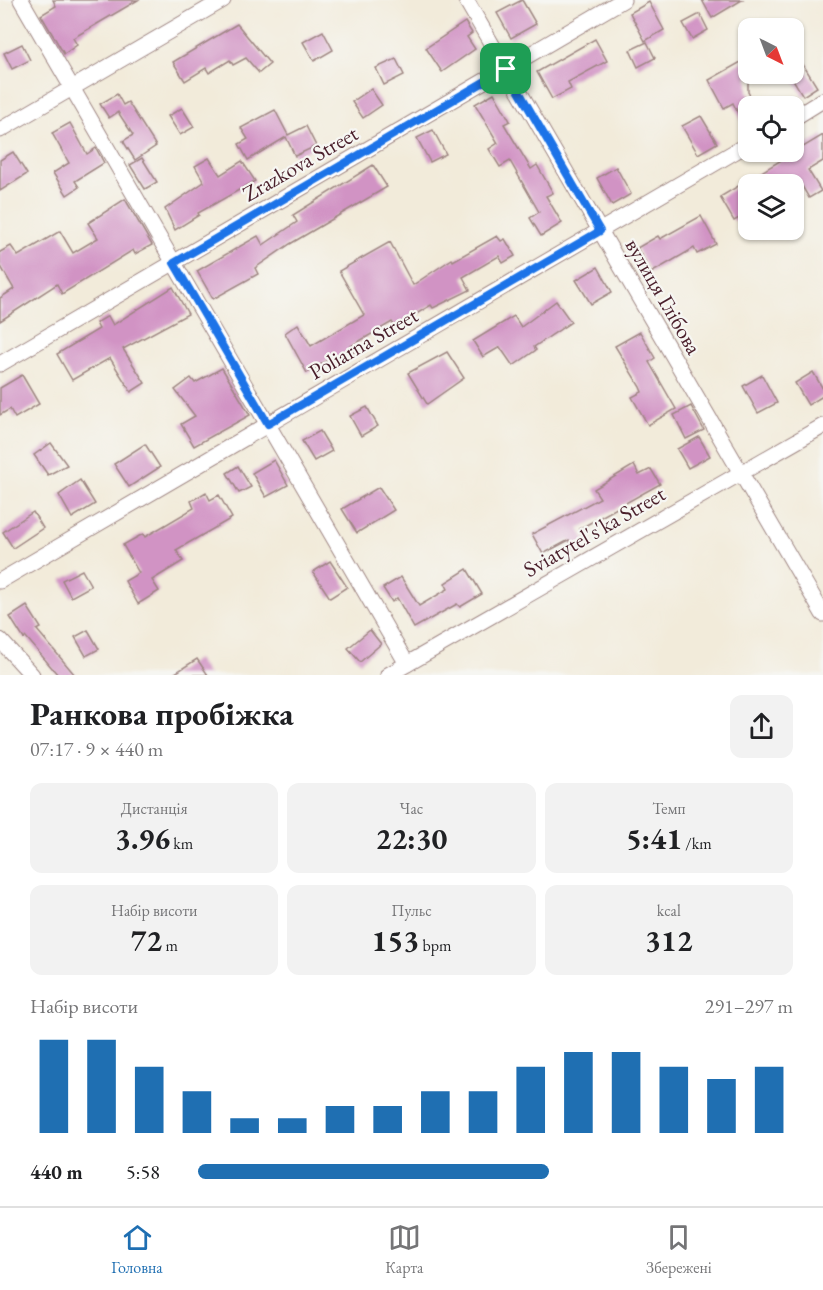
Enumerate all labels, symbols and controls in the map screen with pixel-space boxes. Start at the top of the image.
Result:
north arrow [738,18,804,84]
map controls [738,18,804,240]
pin [480,43,531,94]
icon: arrive [489,52,522,85]
button: locate [738,96,804,162]
street label: Zrazkova Street [237,119,363,208]
button: layers [738,174,804,240]
street label: вулиця Глібова [619,233,709,360]
street label: Poliarna Street [303,300,423,386]
street label: Sviatytel's'ka Street [518,479,670,584]
text: Ранкова пробіжка [30,692,294,735]
button: share [730,695,793,758]
text: 07:17 · 9 × 440 m [30,736,163,762]
text: Дистанція [121,798,188,819]
text: Час [400,798,423,819]
text: Темп [652,798,685,819]
text: 3.96 [115,819,170,858]
text: 22:30 [376,819,447,858]
text: 5:41 [626,819,682,858]
text: km [170,833,193,854]
text: /km [682,833,712,854]
text: Набір висоти [111,900,197,921]
text: Пульс [391,900,432,921]
text: kcal [657,900,681,921]
text: 72 [130,921,162,960]
text: 153 [372,921,419,960]
text: 312 [645,921,693,960]
text: m [162,935,178,956]
text: bpm [419,935,451,956]
text: Набір висоти [30,993,138,1019]
text: 291–297 m [705,993,793,1019]
text: 440 m [30,1159,83,1185]
text: 5:58 [126,1159,160,1185]
tab: Головна [111,1221,163,1278]
tab: Карта [385,1221,424,1278]
tab: Збережені [646,1221,712,1278]

